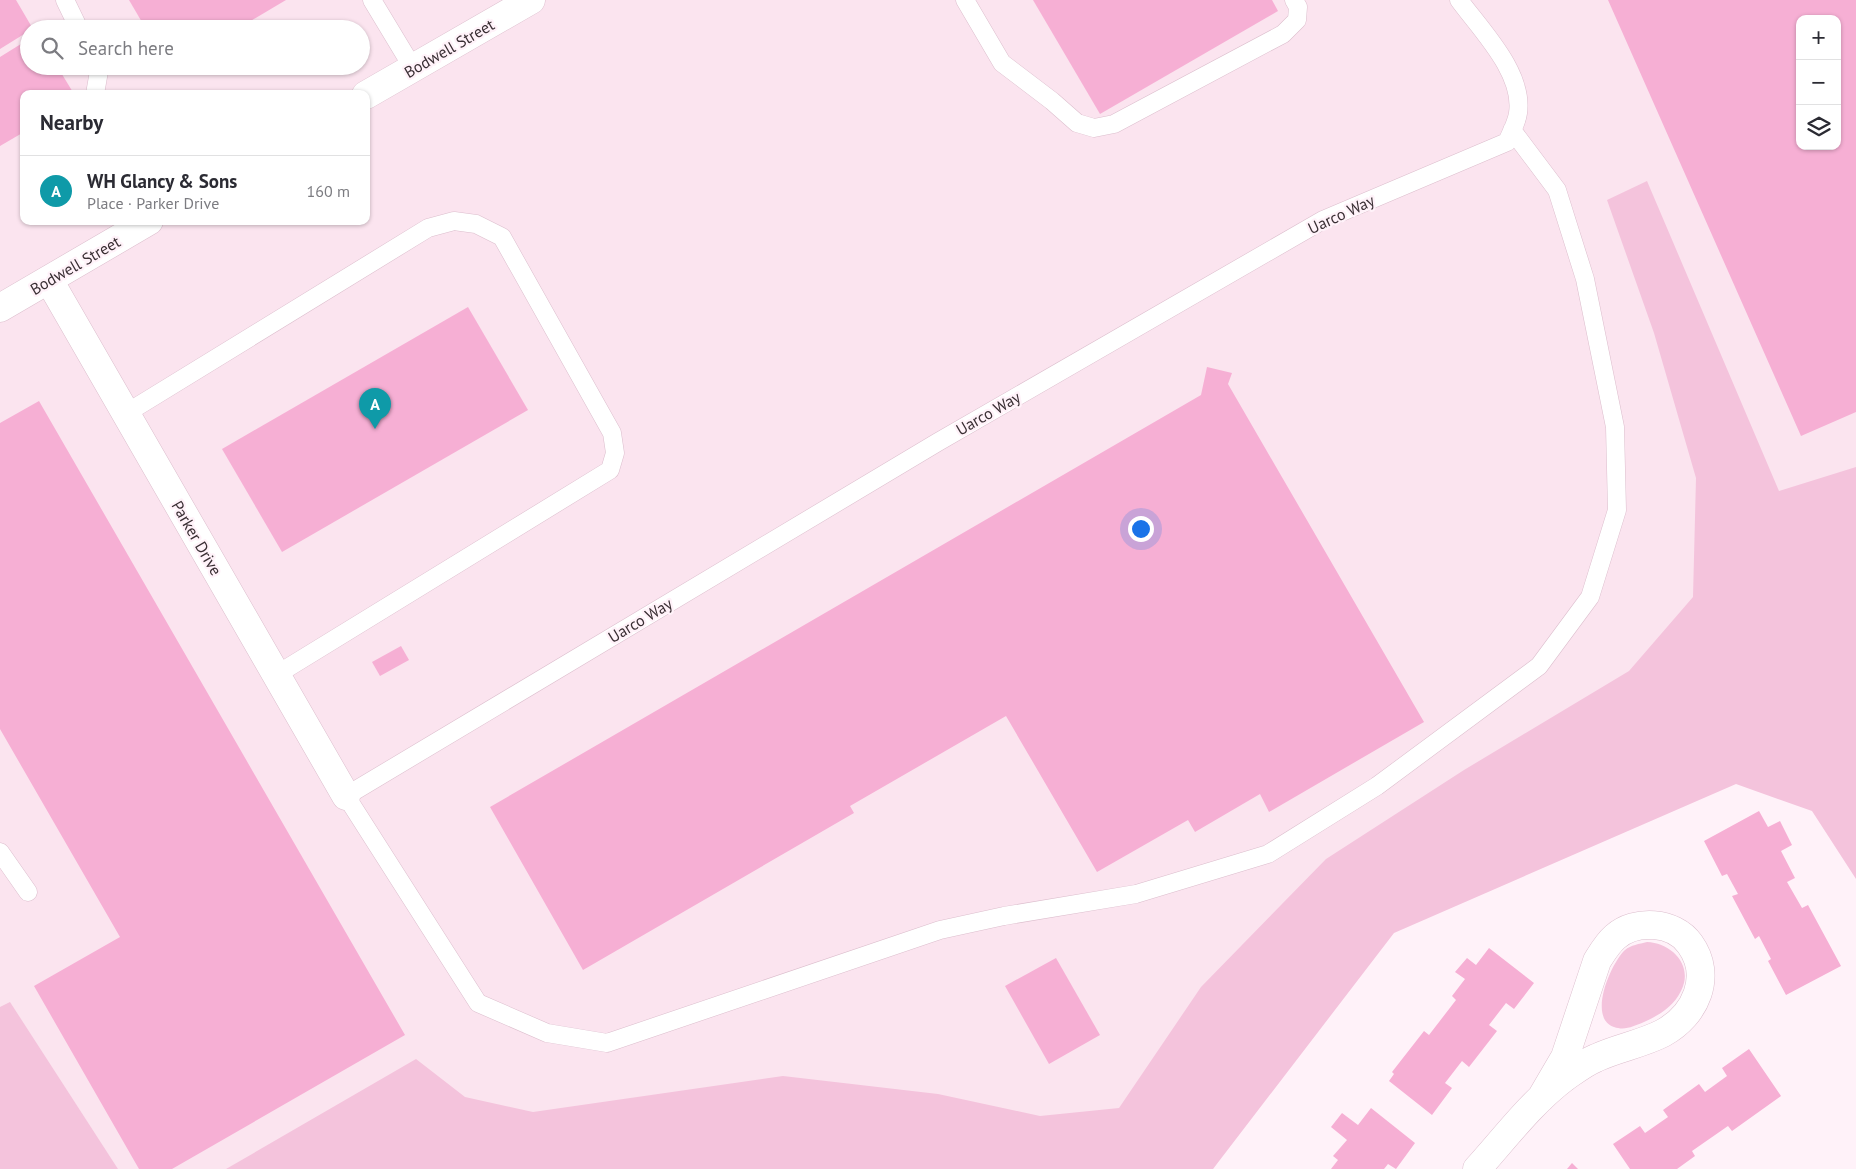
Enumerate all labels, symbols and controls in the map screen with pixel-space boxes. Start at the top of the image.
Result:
street label: Bodwell Street [400,14,498,82]
map controls [1796,15,1841,150]
button: + [1796,15,1841,60]
search box [20,20,370,75]
icon: search [38,34,66,62]
text: Search here [78,36,174,60]
button: − [1796,60,1841,105]
button: layers [1796,105,1841,150]
text: Nearby [40,109,103,136]
text: WH Glancy & Sons [87,169,237,193]
text: A [51,181,61,201]
text: 160 m [307,181,350,201]
street label: Uarco Way [1305,190,1378,238]
text: Place · Parker Drive [87,193,219,213]
street label: Bodwell Street [26,231,124,299]
street label: Uarco Way [952,386,1024,439]
pin: A [359,388,391,429]
street label: Parker Drive [168,497,226,579]
your location [1128,516,1154,542]
street label: Uarco Way [604,593,676,647]

